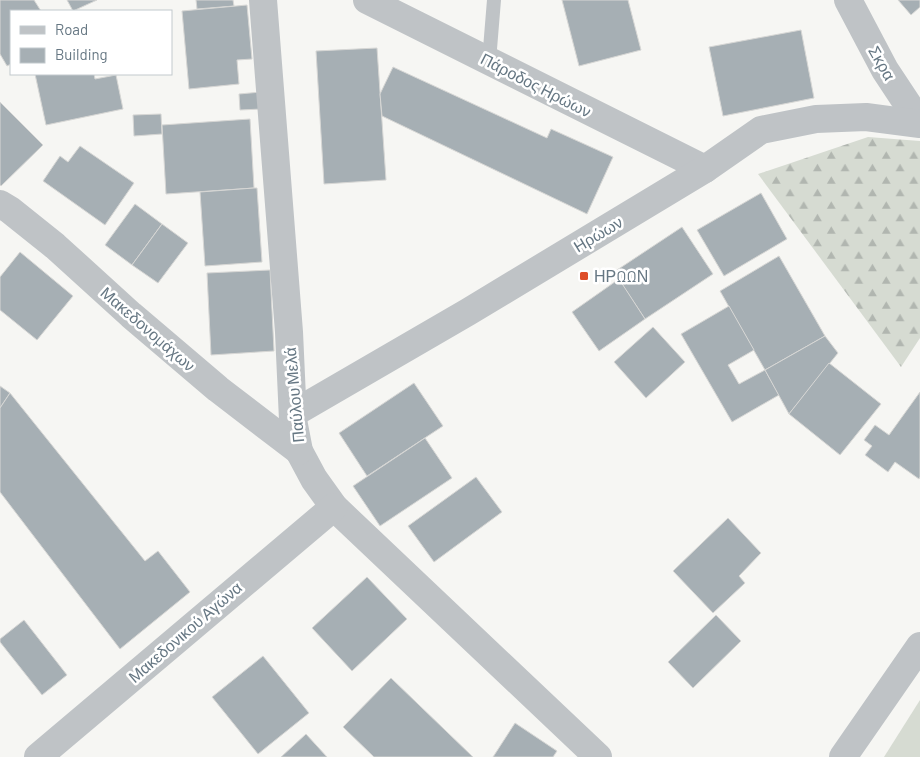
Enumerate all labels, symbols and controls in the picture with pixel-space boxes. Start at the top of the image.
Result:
legend [10,10,172,75]
text: Road [55,20,88,38]
street label: Σκρα [865,42,900,83]
text: Building [55,45,108,63]
street label: Πάροδος Ηρώων [478,49,595,121]
street label: Ηρώων [570,212,626,256]
place label: ΗΡΩΩΝ [594,266,648,285]
marker: ΗΡΩΩΝ [578,270,590,282]
street label: Μακεδονομάχων [97,282,199,375]
street label: Παύλου Μελά [280,347,307,444]
street label: Μακεδονικού Αγώνα [124,577,245,686]

